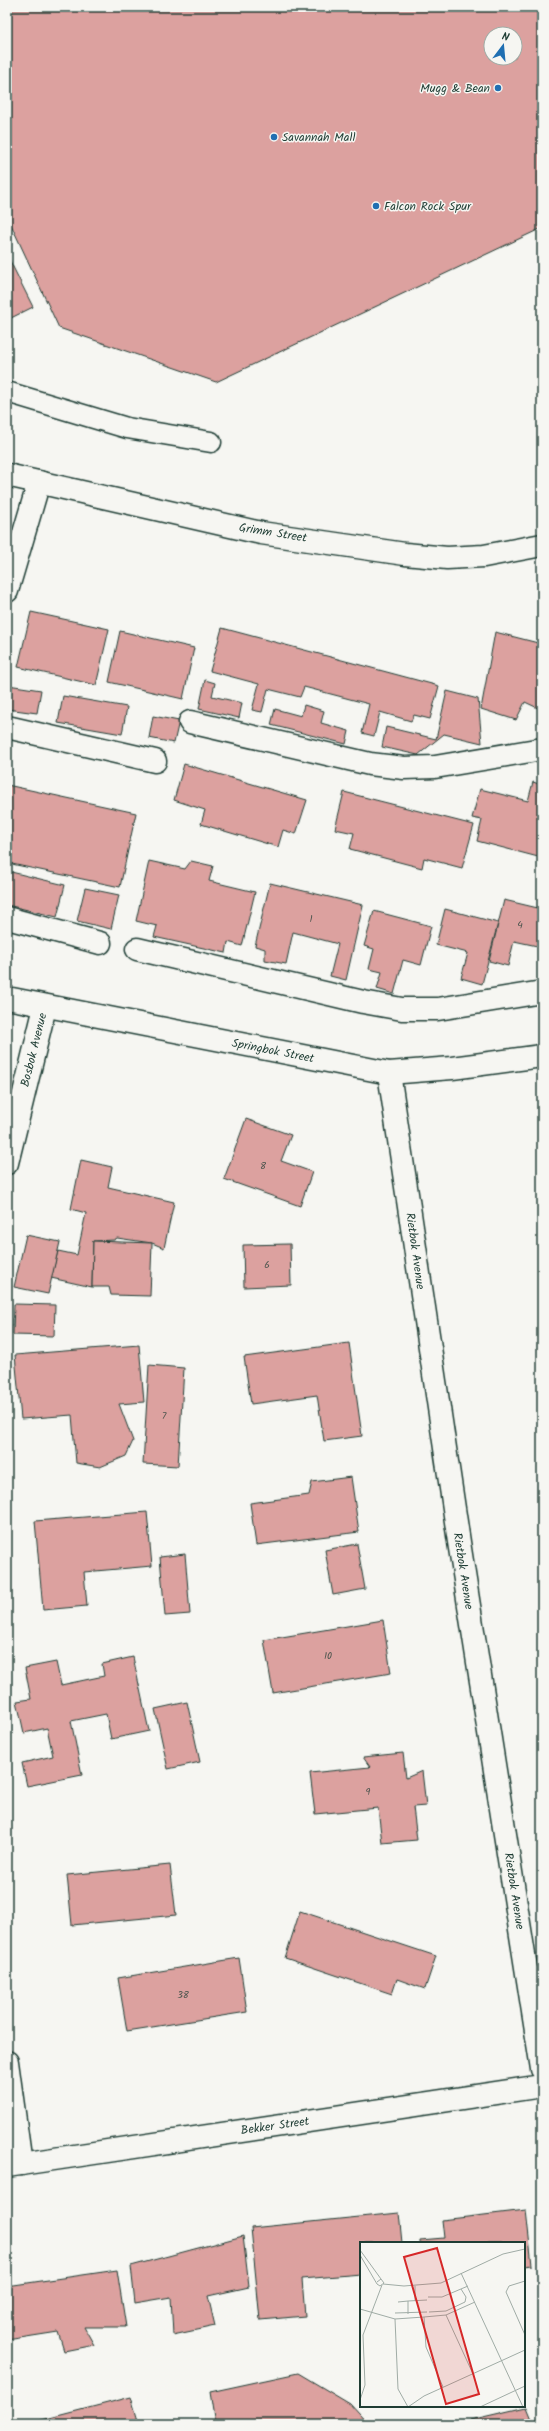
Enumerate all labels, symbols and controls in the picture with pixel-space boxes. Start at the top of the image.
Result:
north arrow [483,26,523,66]
text: N [500,28,511,47]
place label: Mugg & Bean [420,79,490,98]
marker: Mugg & Bean [493,83,503,93]
place label: Savannah Mall [282,128,355,147]
marker: Savannah Mall [269,132,279,142]
place label: Falcon Rock Spur [384,197,472,216]
marker: Falcon Rock Spur [371,201,381,211]
street label: Grimm Street [238,518,309,548]
house number: 1 [309,911,313,927]
house number: 4 [517,917,523,933]
street label: Bosbok Avenue [16,1010,53,1089]
street label: Springbok Street [230,1034,316,1068]
house number: 8 [260,1158,267,1174]
street label: Rietbok Avenue [400,1211,430,1291]
house number: 6 [264,1257,270,1273]
house number: 7 [162,1408,167,1424]
street label: Rietbok Avenue [448,1531,479,1611]
house number: 10 [324,1648,332,1664]
house number: 9 [366,1784,371,1800]
street label: Rietbok Avenue [499,1851,530,1931]
house number: 38 [177,1987,190,2003]
street label: Bekker Street [240,2112,311,2140]
inset map [360,2242,525,2407]

